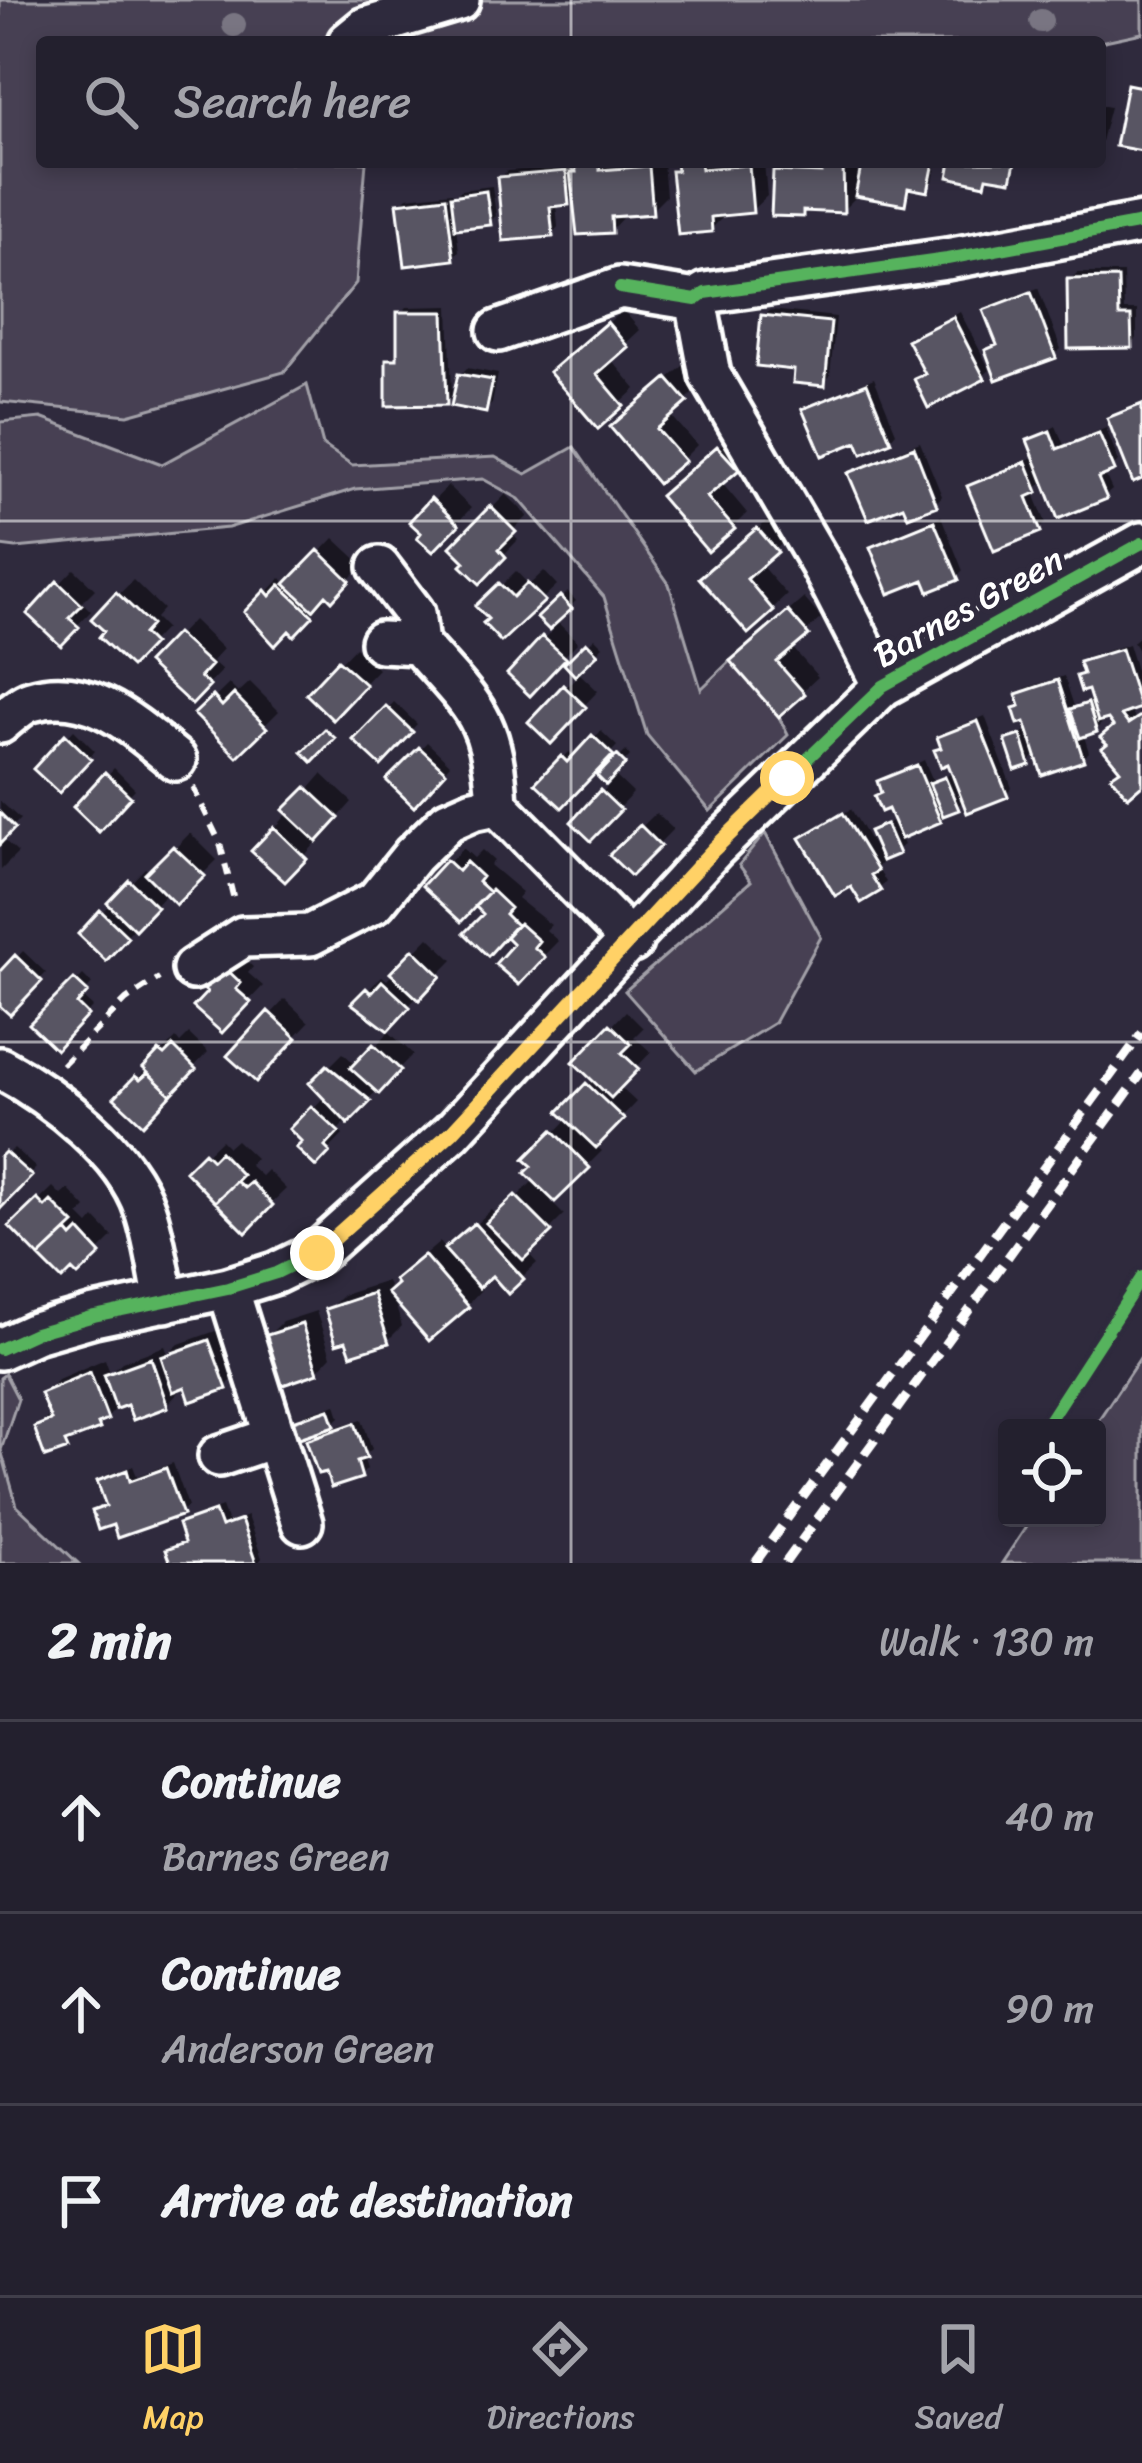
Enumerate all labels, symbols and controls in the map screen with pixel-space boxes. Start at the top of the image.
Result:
search box [36,36,1106,168]
text: Search here [174,62,411,142]
icon: search [78,69,144,135]
street label: Barnes Green [861,528,1075,686]
route start [760,751,814,805]
route end [290,1226,344,1280]
map controls [998,1419,1106,1527]
button: locate [998,1419,1106,1527]
text: 2 min [48,1596,171,1686]
text: Walk · 130 m [879,1607,1094,1676]
text: Continue [162,1742,341,1822]
text: 40 m [1005,1782,1094,1851]
icon: ahead [48,1784,114,1850]
text: Barnes Green [162,1822,390,1891]
text: Continue [162,1934,341,2014]
text: 90 m [1005,1974,1094,2043]
icon: ahead [48,1976,114,2042]
text: Anderson Green [162,2014,434,2083]
text: Arrive at destination [162,2161,572,2241]
icon: arrive [48,2168,114,2234]
tab: Map [140,2316,206,2446]
tab: Directions [487,2316,634,2446]
tab: Saved [915,2316,1002,2446]

